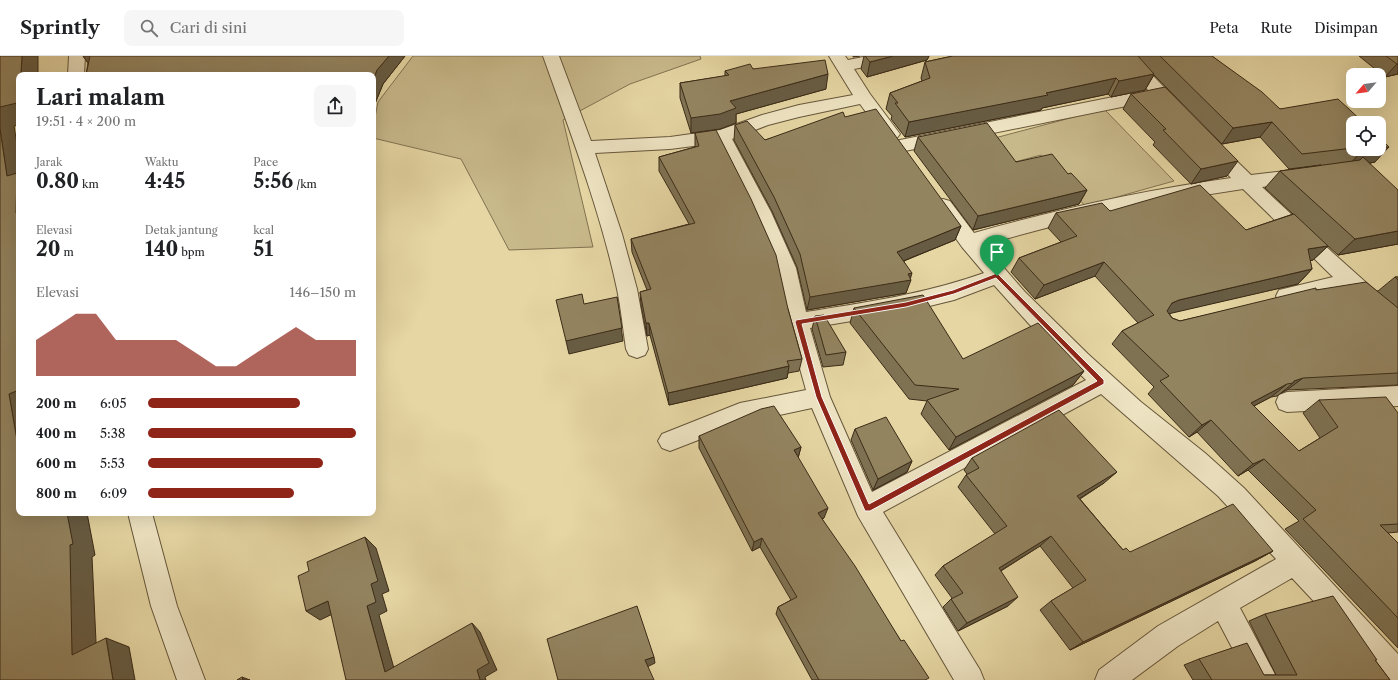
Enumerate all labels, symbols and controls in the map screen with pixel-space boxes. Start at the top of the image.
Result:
search box [124,10,404,46]
text: Sprintly [20,16,100,39]
icon: search [138,17,160,39]
text: Cari di sini [170,18,247,37]
text: Peta [1209,19,1239,37]
text: Rute [1261,19,1292,37]
text: Disimpan [1314,19,1378,37]
north arrow [1346,68,1386,108]
map controls [1346,68,1386,156]
text: Lari malam [36,84,165,111]
button: share [314,85,356,127]
text: 19:51 · 4 × 200 m [36,113,136,129]
button: locate [1346,116,1386,156]
text: Jarak [36,155,62,169]
text: Waktu [145,155,178,169]
text: Pace [253,155,278,169]
text: 0.80 [36,169,79,193]
text: 4:45 [145,169,185,193]
text: 5:56 [253,169,293,193]
text: km [79,177,99,191]
text: /km [293,177,317,191]
text: Elevasi [36,223,72,237]
text: Detak jantung [145,223,218,237]
text: kcal [253,223,274,237]
pin [980,235,1014,276]
text: 20 [36,237,61,261]
text: 140 [145,237,178,261]
text: 51 [253,237,273,261]
icon: arrive [986,241,1008,263]
text: m [61,245,74,259]
text: bpm [178,245,205,259]
text: Elevasi [36,284,79,300]
text: 146–150 m [290,284,356,300]
text: 200 m [36,395,76,411]
text: 6:05 [100,395,127,411]
text: 400 m [36,425,76,441]
text: 5:38 [100,425,126,441]
text: 600 m [36,455,77,471]
text: 5:53 [100,455,125,471]
text: 800 m [36,485,77,501]
text: 6:09 [100,485,127,501]

